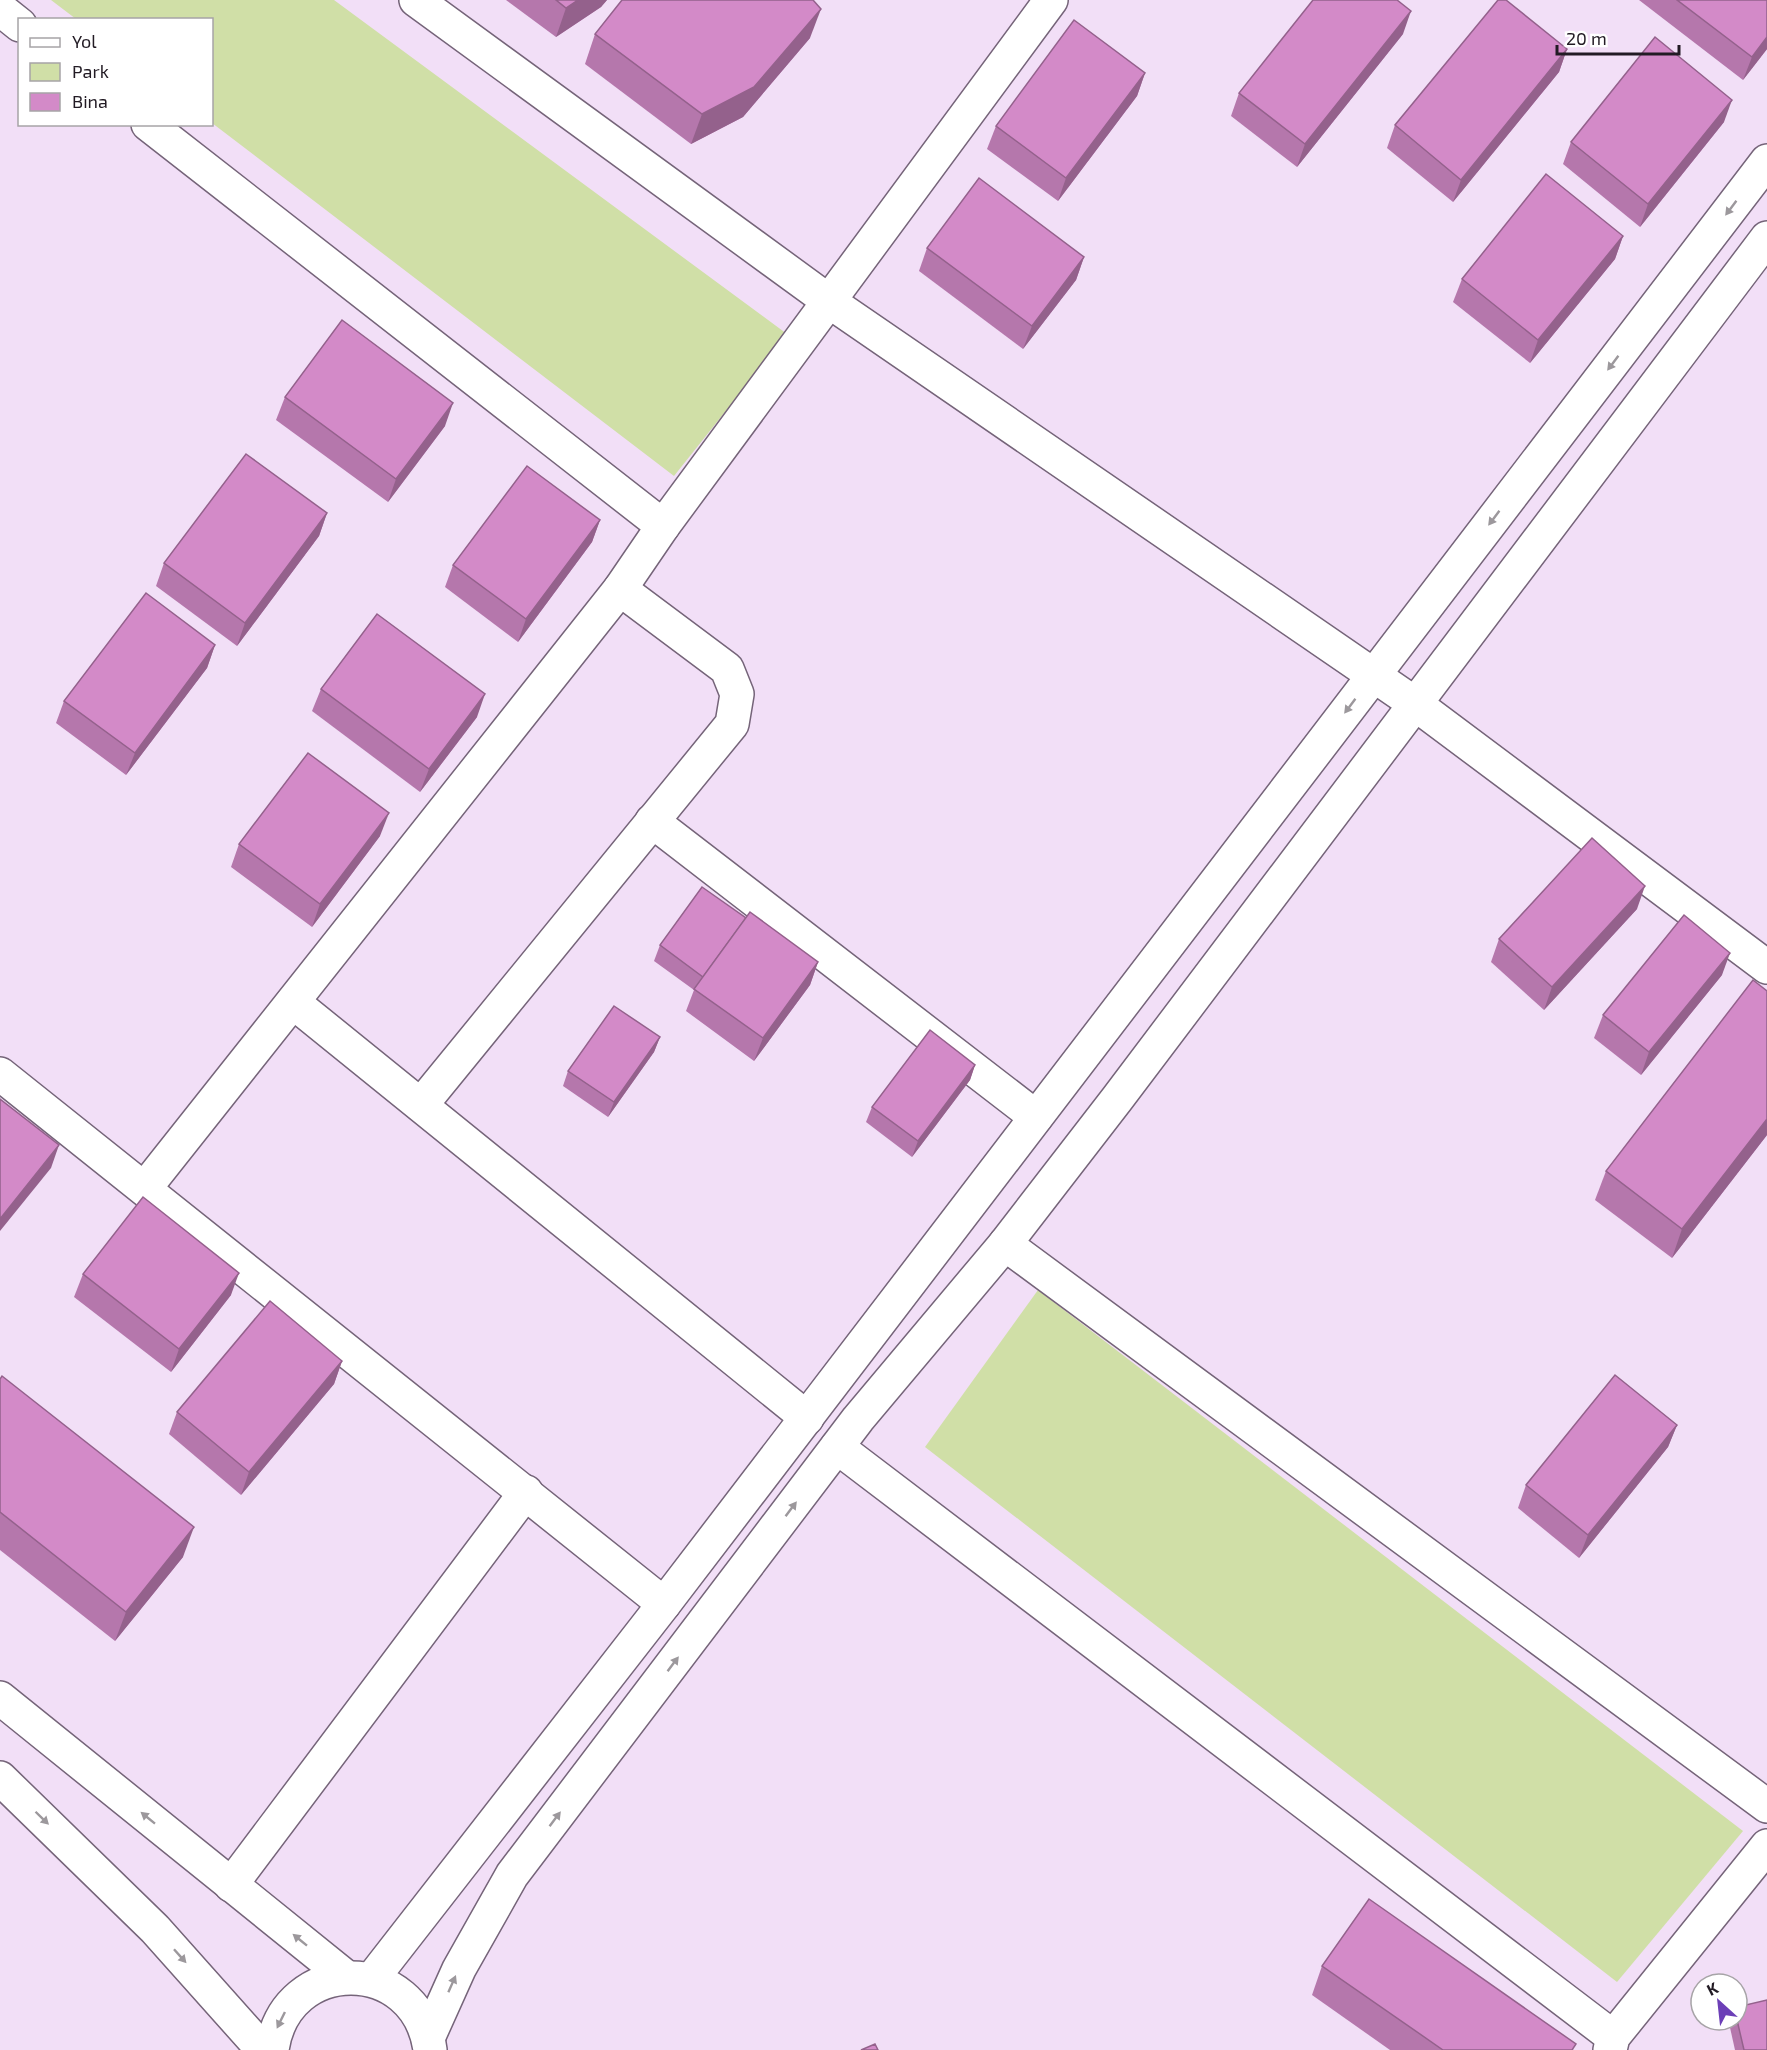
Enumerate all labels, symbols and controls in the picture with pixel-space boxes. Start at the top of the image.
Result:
legend [18,18,213,126]
scale bar [1557,18,1678,56]
text: 20 m [1566,27,1607,49]
text: Yol [72,30,97,52]
text: Park [72,60,109,82]
text: Bina [72,90,108,112]
one-way arrow [1726,200,1738,215]
one-way arrow [1607,354,1619,370]
one-way arrow [1489,510,1501,525]
one-way arrow [1345,698,1357,713]
one-way arrow [784,1501,796,1516]
one-way arrow [667,1657,679,1672]
one-way arrow [35,1811,49,1825]
one-way arrow [548,1811,561,1827]
one-way arrow [140,1812,156,1825]
one-way arrow [292,1934,308,1947]
one-way arrow [173,1949,187,1964]
north arrow [1689,1972,1749,2032]
one-way arrow [447,1975,457,1993]
text: K [1703,1977,1722,1999]
one-way arrow [276,2012,285,2029]

